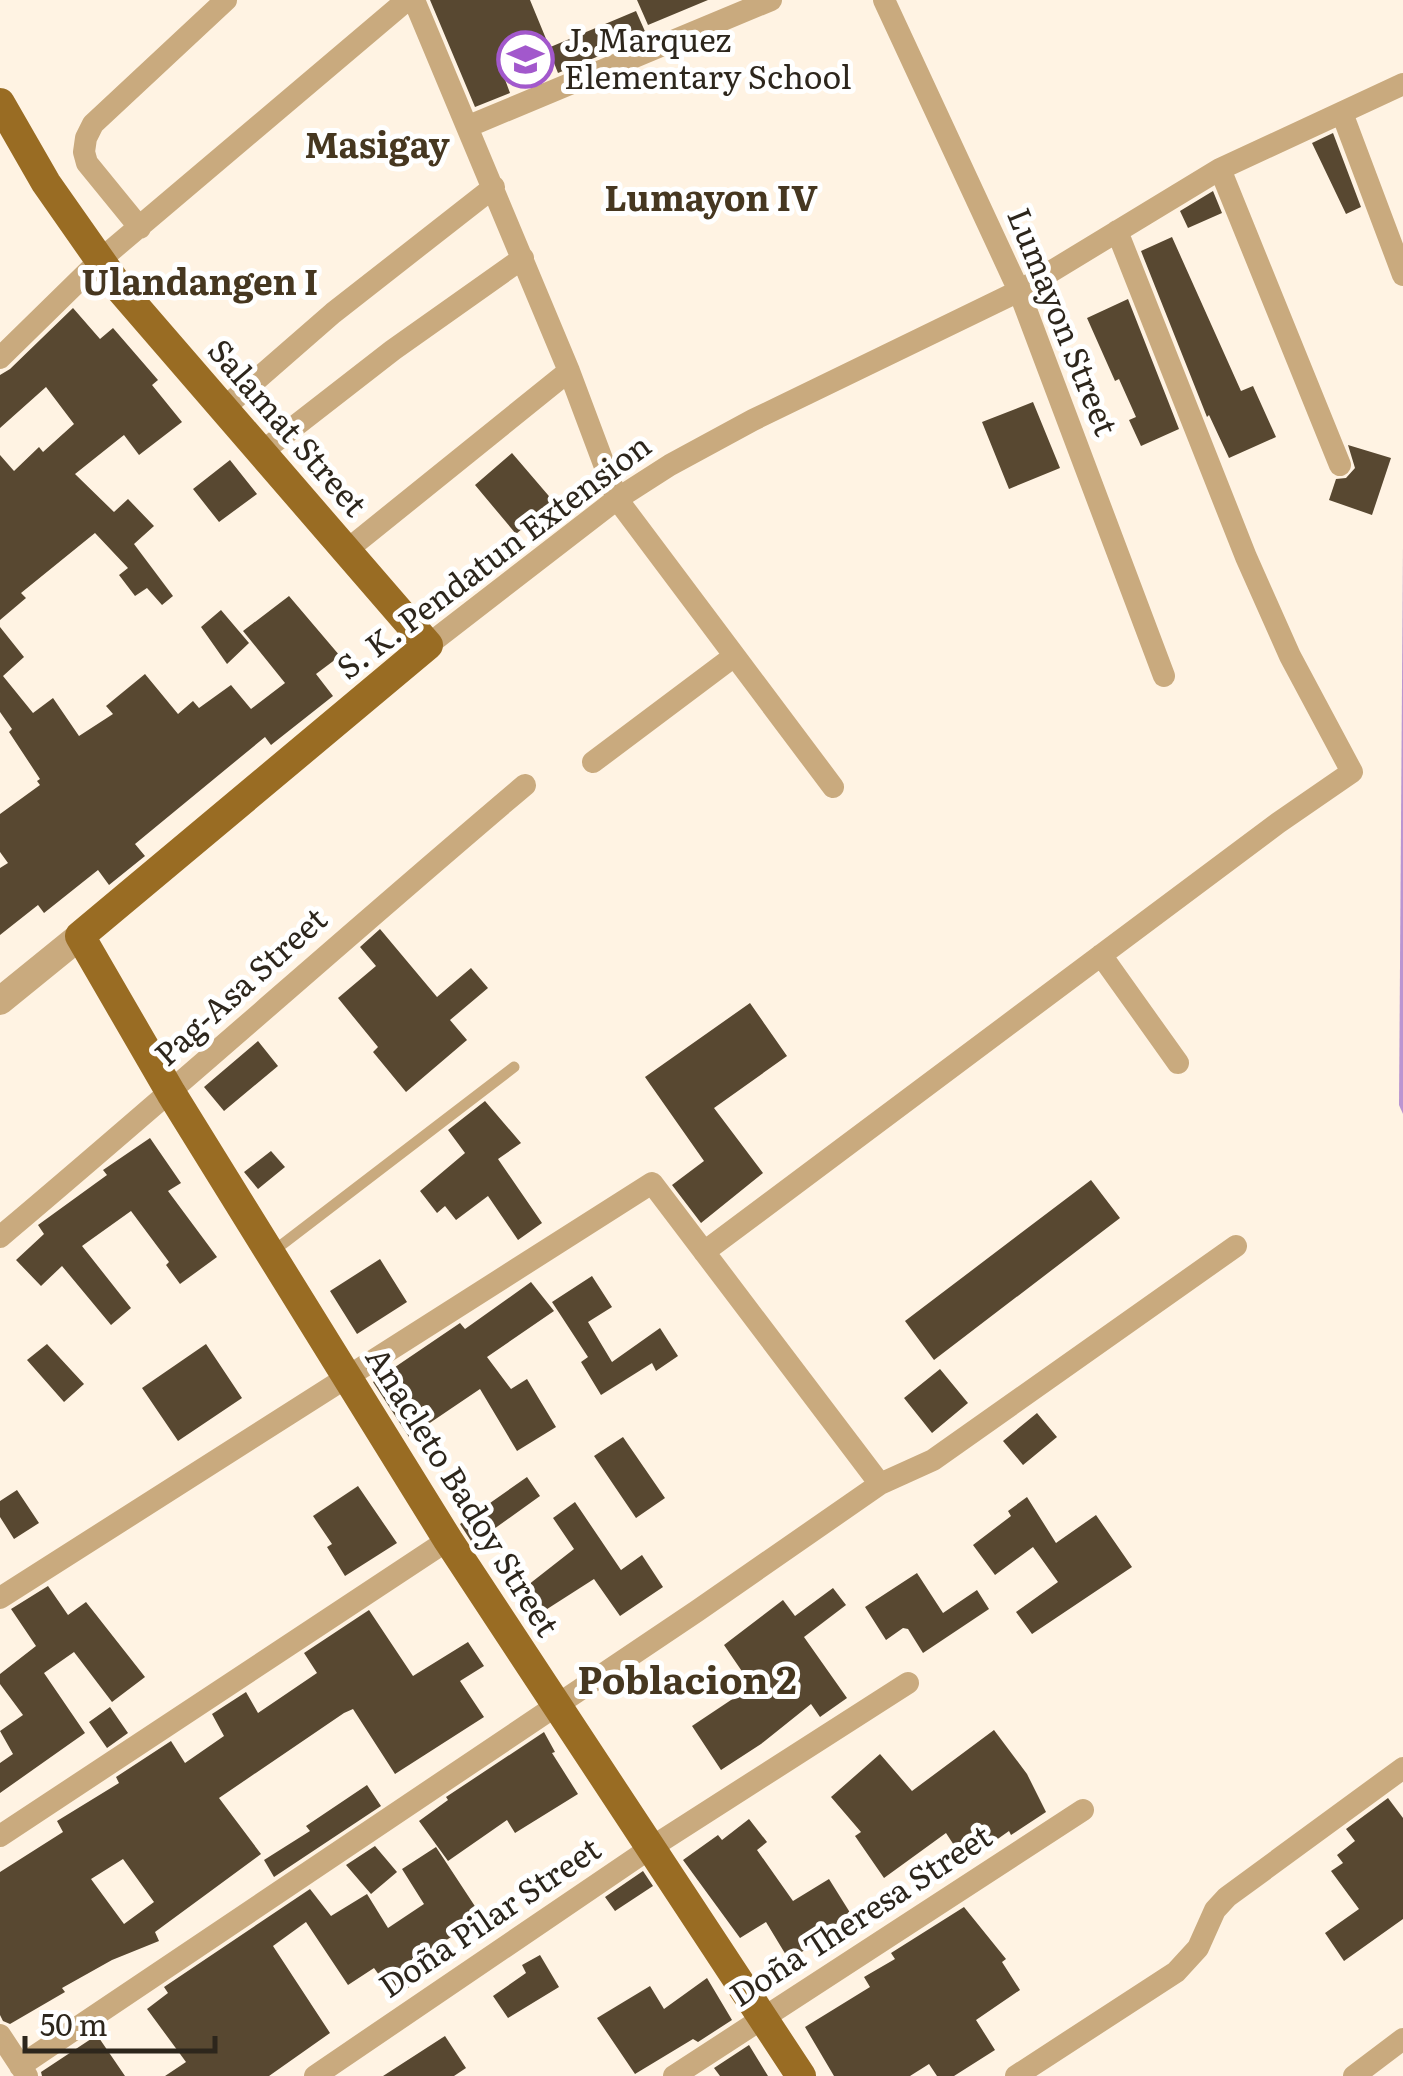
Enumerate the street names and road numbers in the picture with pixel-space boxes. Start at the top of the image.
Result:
street label: Lumayon Street [997,200,1132,442]
street label: Salamat Street [198,327,380,526]
street label: S. K. Pendatun Extension [325,420,660,689]
street label: Pag-Asa Street [142,894,336,1076]
street label: Anacleto Badoy Street [356,1336,573,1645]
street label: Doña Theresa Street [719,1811,1000,2016]
street label: Doña Pilar Street [368,1823,609,2008]

